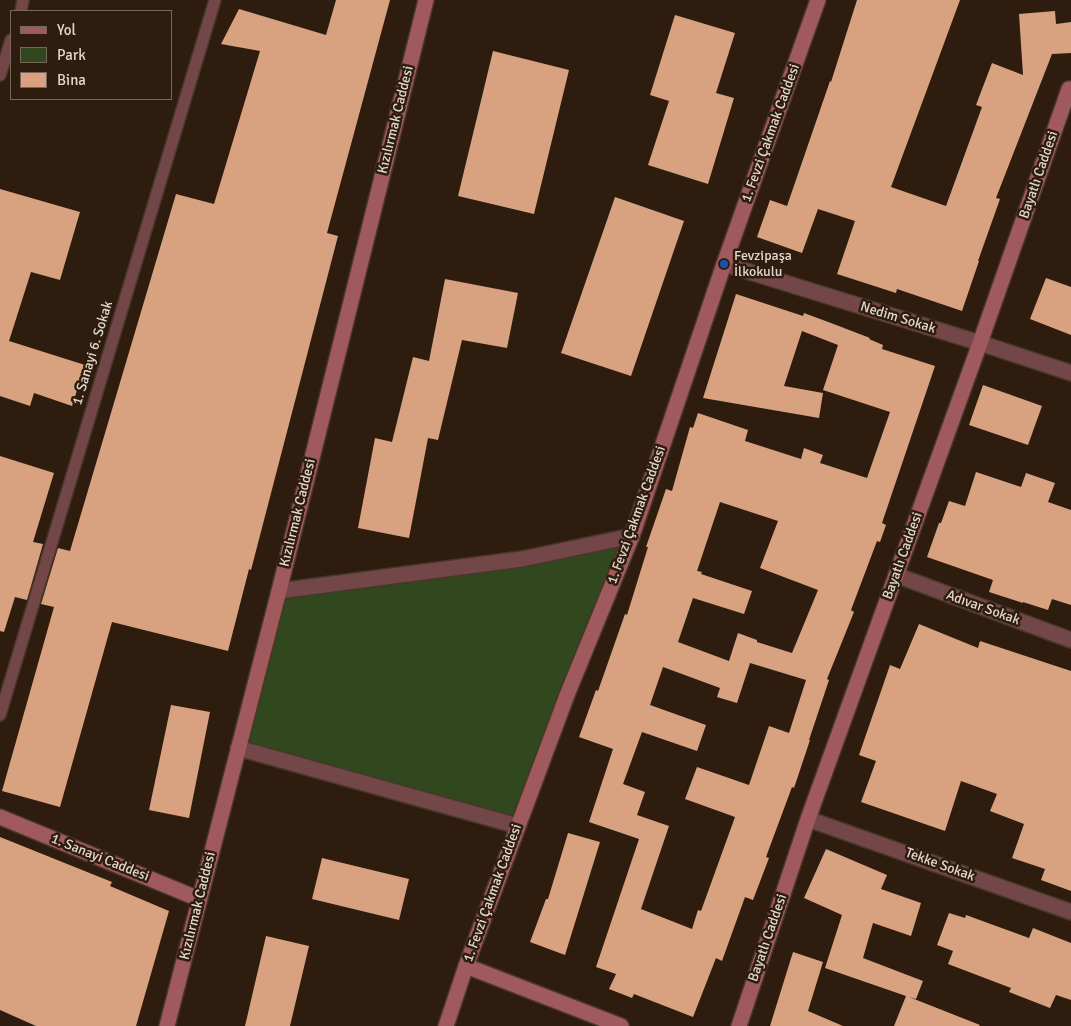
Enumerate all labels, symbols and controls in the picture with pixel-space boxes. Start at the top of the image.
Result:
legend [10,10,172,100]
text: Yol [57,21,76,39]
text: Park [57,46,86,64]
street label: 1. Fevzi Çakmak Caddesi [738,62,804,204]
street label: Kızılırmak Caddesi [374,64,418,176]
text: Bina [57,71,86,89]
street label: Bayatlı Caddesi [1016,129,1062,221]
place label: Fevzipaşa İlkokulu [734,248,792,280]
marker: Fevzipaşa İlkokulu [718,258,730,270]
street label: 1. Sanayi 6. Sokak [69,299,117,407]
street label: Nedim Sokak [858,299,938,337]
street label: 1. Fevzi Çakmak Caddesi [604,444,670,586]
street label: Kızılırmak Caddesi [276,457,320,569]
street label: Bayatlı Caddesi [879,510,927,602]
street label: Adıvar Sokak [944,587,1022,629]
street label: 1. Fevzi Çakmak Caddesi [460,822,526,964]
street label: 1. Sanayi Caddesi [48,831,152,885]
street label: Tekke Sokak [903,845,977,885]
street label: Kızılırmak Caddesi [176,850,220,962]
street label: Bayatlı Caddesi [745,892,791,984]

